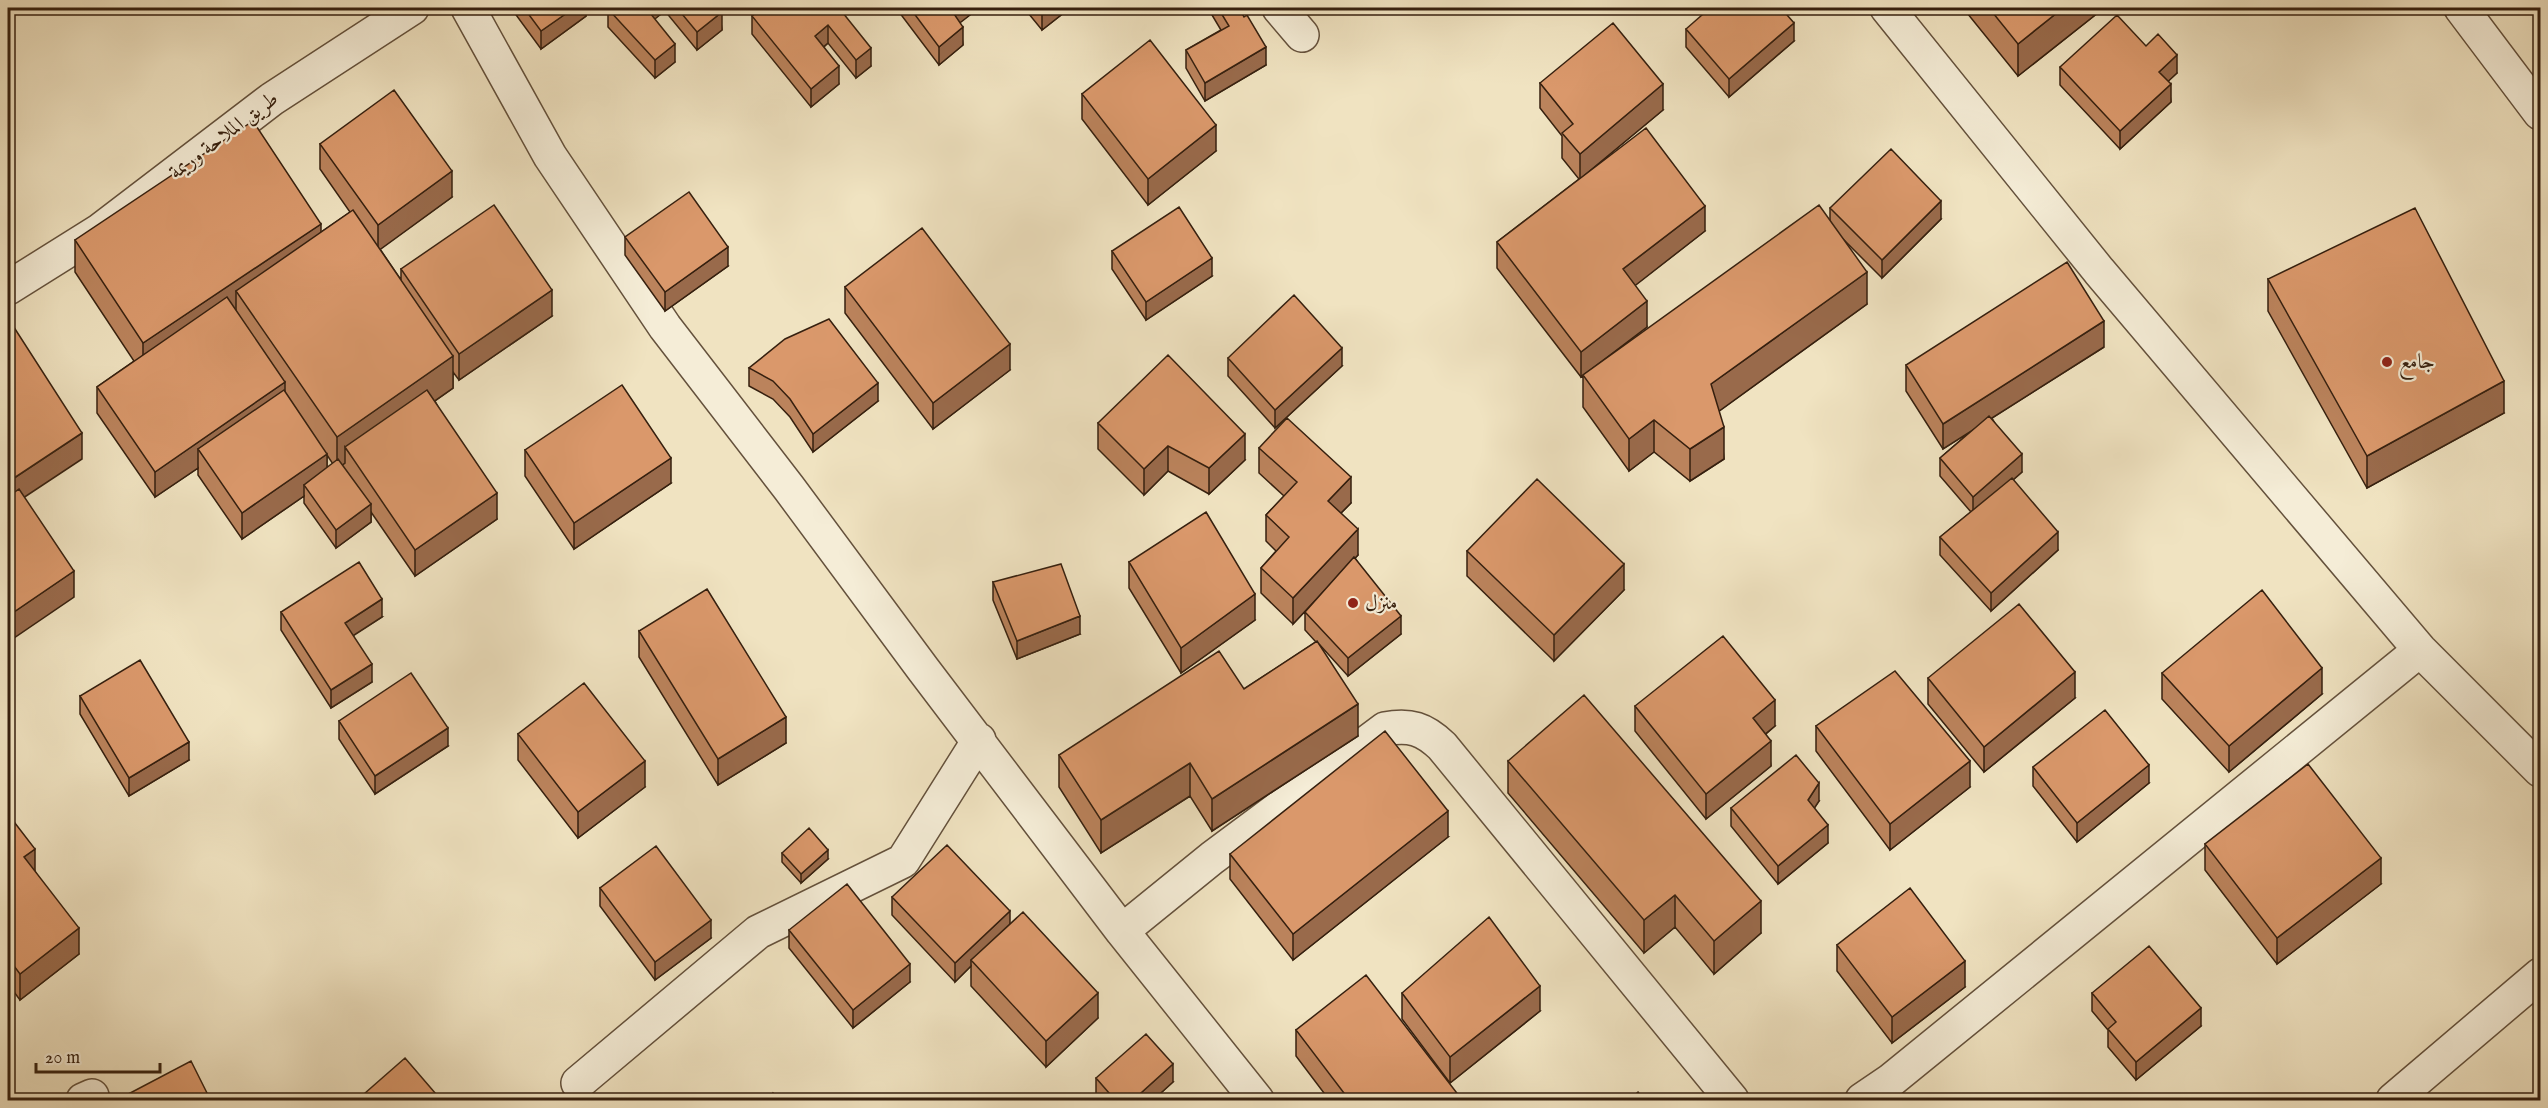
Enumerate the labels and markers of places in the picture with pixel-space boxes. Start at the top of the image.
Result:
place label: جامع [2399,349,2435,380]
marker: جامع [2380,355,2394,369]
place label: منزل [1365,590,1397,617]
marker: منزل [1346,596,1360,610]

